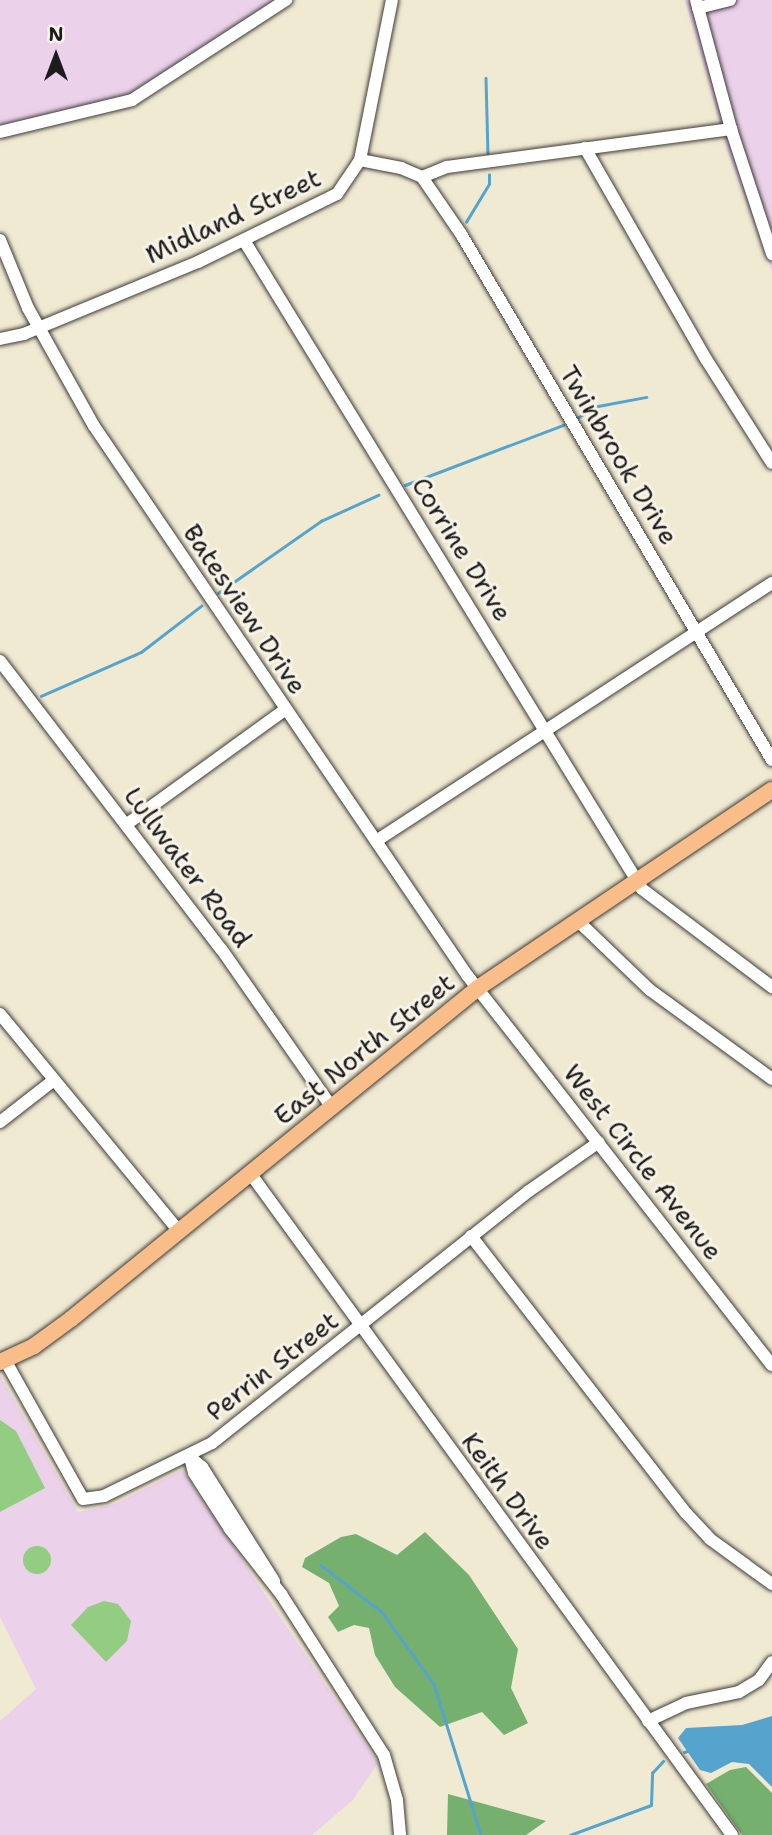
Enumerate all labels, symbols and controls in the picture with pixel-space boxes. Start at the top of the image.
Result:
north arrow [21,21,91,91]
text: N [48,22,64,47]
street label: Midland Street [140,162,326,270]
street label: Twinbrook Drive [553,360,685,550]
street label: Corrine Drive [405,471,519,627]
street label: Batesview Drive [177,518,313,700]
street label: Lullwater Road [118,781,258,953]
street label: East North Street [267,967,461,1131]
street label: West Circle Avenue [557,1058,729,1266]
street label: Perrin Street [200,1305,344,1427]
street label: Keith Drive [455,1426,561,1556]

